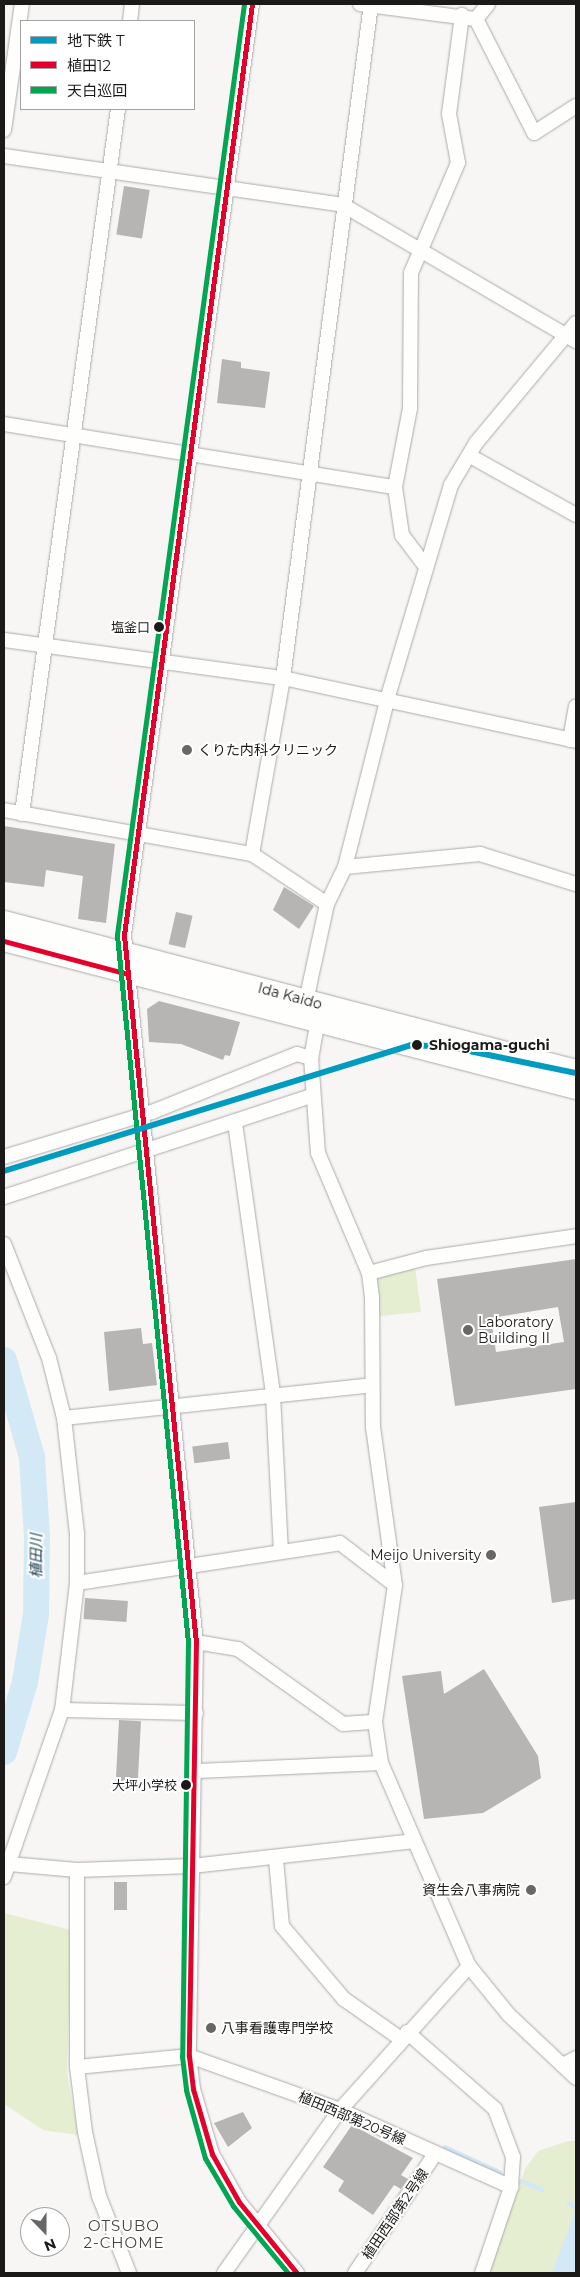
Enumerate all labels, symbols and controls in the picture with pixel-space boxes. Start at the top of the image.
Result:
legend [20,20,195,110]
text: 地下鉄 T [67,31,125,50]
text: 植田12 [67,56,111,75]
text: 天白巡回 [67,81,127,100]
place label: 塩釜口 [111,619,150,635]
marker: 塩釜口 [154,622,164,632]
place label: くりた内科クリニック [198,742,338,758]
marker: くりた内科クリニック [180,743,194,757]
street label: Ida Kaido [256,979,324,1013]
marker: Shiogama-guchi [409,1037,425,1053]
place label: Shiogama-guchi [429,1037,550,1053]
place label: Laboratory Building II [478,1314,553,1346]
marker: Laboratory Building II [462,1324,474,1336]
water label: 植田川 [27,1534,45,1578]
place label: Meijo University [370,1547,481,1563]
marker: Meijo University [485,1549,497,1561]
place label: 大坪小学校 [112,1777,177,1793]
marker: 大坪小学校 [181,1780,191,1790]
place label: 資生会八事病院 [422,1882,520,1898]
marker: 資生会八事病院 [524,1883,538,1897]
place label: 八事看護専門学校 [221,2020,333,2036]
marker: 八事看護専門学校 [205,2022,217,2034]
street label: 植田西部第20号線 [296,2088,408,2148]
street label: 植田西部第2号線 [358,2165,432,2263]
north arrow [20,2207,70,2257]
district label: OTSUBO 2-CHOME [83,2216,165,2251]
text: N [42,2235,59,2255]

